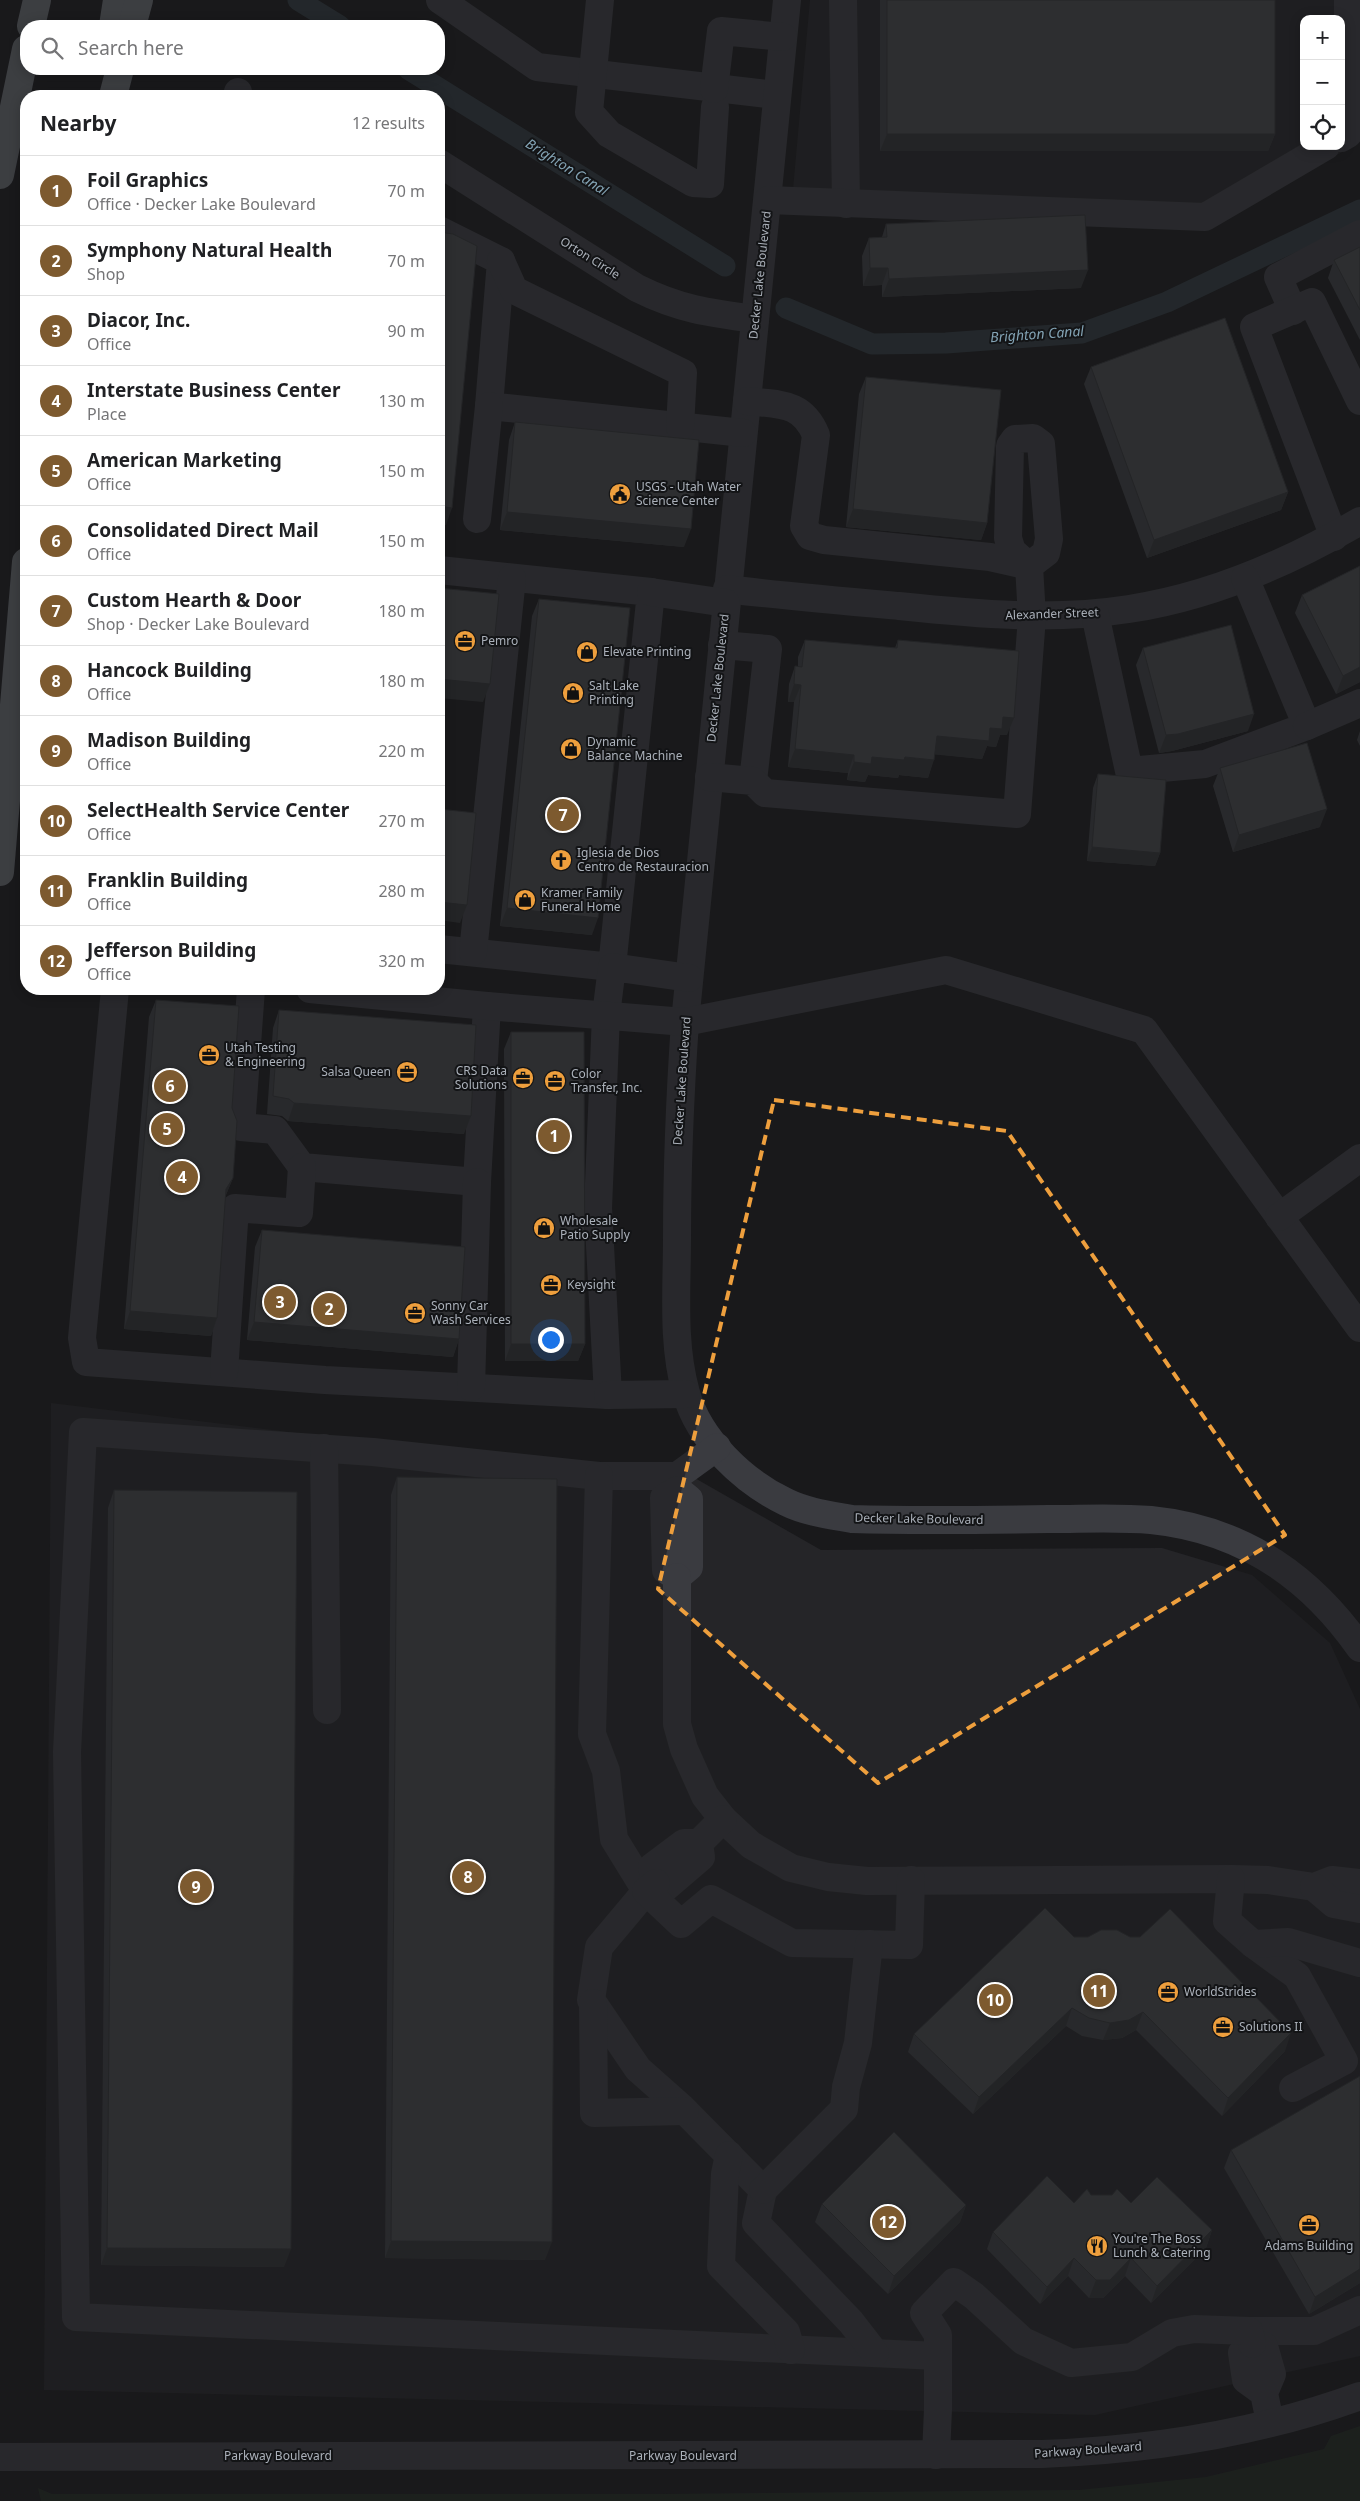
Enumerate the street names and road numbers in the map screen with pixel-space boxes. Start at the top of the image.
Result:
street label: Decker Lake Boulevard [744,210,775,340]
street label: Orton Circle [557,232,624,283]
street label: Alexander Street [1005,603,1100,624]
street label: Decker Lake Boulevard [702,613,733,743]
street label: Decker Lake Boulevard [669,1016,694,1146]
street label: Decker Lake Boulevard [854,1509,984,1528]
street label: Parkway Boulevard [1034,2437,1142,2462]
street label: Parkway Boulevard [224,2447,332,2464]
street label: Parkway Boulevard [629,2447,737,2464]

